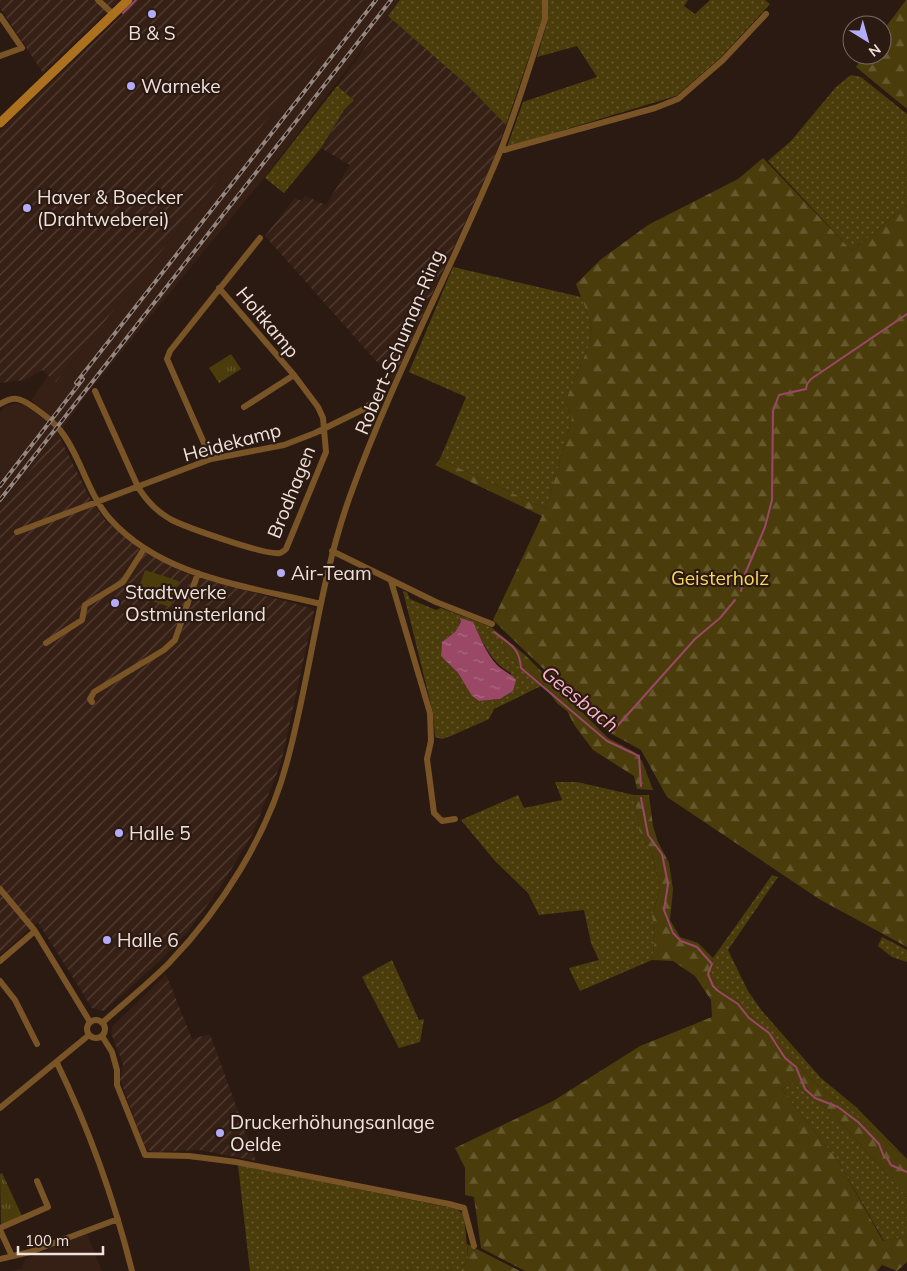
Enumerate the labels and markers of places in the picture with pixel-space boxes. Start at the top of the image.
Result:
marker: B & S [146,8,158,20]
place label: B & S [128,21,176,45]
place label: Warneke [141,74,221,98]
marker: Warneke [125,80,137,92]
place label: Haver & Boecker (Drahtweberei) [37,185,183,231]
marker: Haver & Boecker (Drahtweberei) [21,202,33,214]
place label: Air-Team [291,561,372,585]
marker: Air-Team [275,567,287,579]
place label: Stadtwerke Ostmünsterland [125,580,266,626]
marker: Stadtwerke Ostmünsterland [109,597,121,609]
place label: Halle 5 [129,821,191,845]
marker: Halle 5 [113,827,125,839]
place label: Halle 6 [117,928,179,952]
marker: Halle 6 [101,934,113,946]
place label: Druckerhöhungsanlage Oelde [230,1110,435,1156]
marker: Druckerhöhungsanlage Oelde [214,1127,226,1139]

